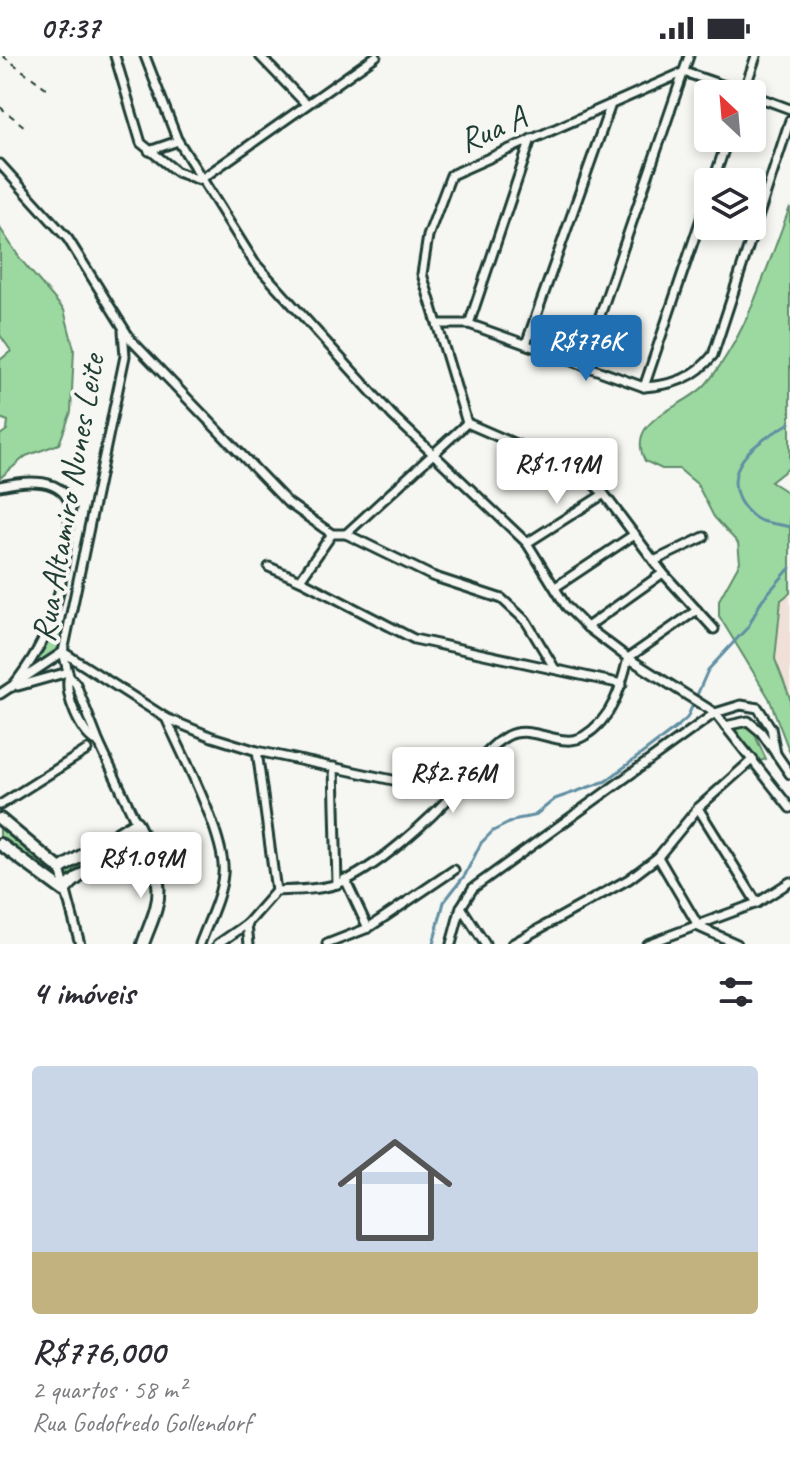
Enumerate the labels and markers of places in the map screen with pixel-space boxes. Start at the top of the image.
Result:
pin: R$776K [521,315,651,383]
pin: R$1.19M [483,438,631,506]
pin: R$2.76M [379,747,527,815]
pin: R$1.09M [67,832,215,900]

